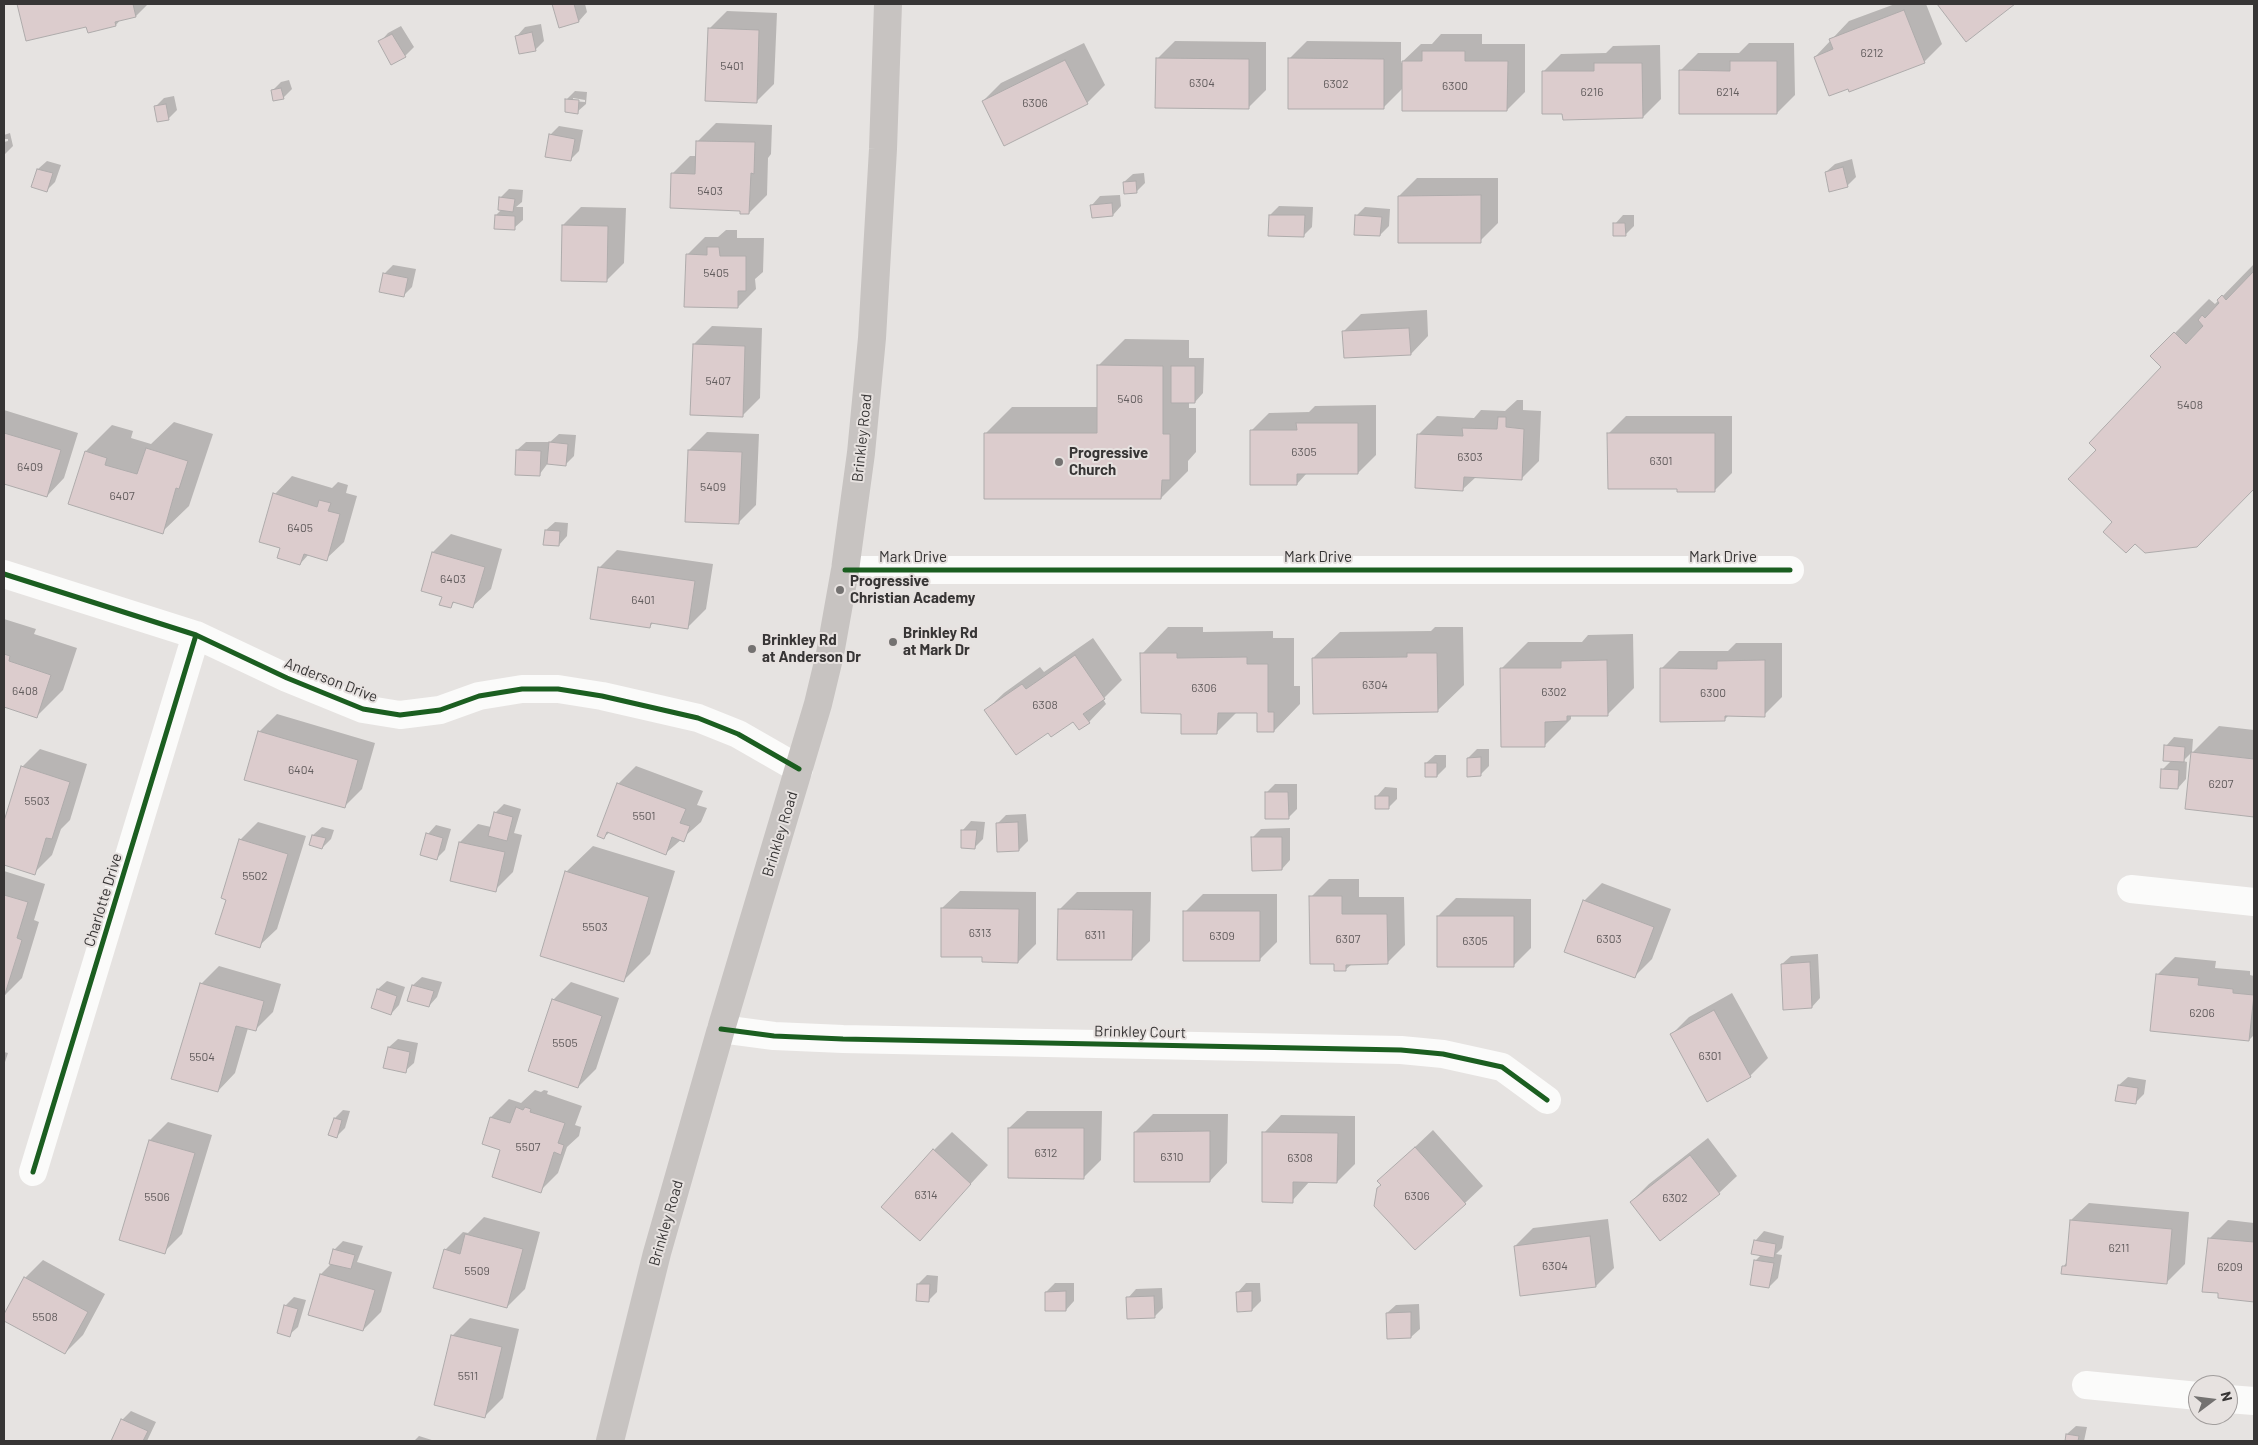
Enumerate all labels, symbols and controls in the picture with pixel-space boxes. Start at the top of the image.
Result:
house number: 6212 [1860,46,1884,60]
house number: 5401 [720,59,744,73]
house number: 6304 [1189,76,1215,90]
house number: 6302 [1323,77,1349,91]
house number: 6300 [1442,79,1468,93]
house number: 6216 [1581,85,1603,99]
house number: 6214 [1716,85,1740,99]
house number: 6306 [1022,96,1048,110]
house number: 5403 [697,184,723,198]
house number: 5405 [703,266,729,280]
house number: 5407 [705,374,731,388]
house number: 5406 [1117,392,1143,406]
street label: Brinkley Road [848,393,876,483]
house number: 5408 [2177,398,2203,412]
place label: Progressive Church [1069,444,1148,479]
house number: 6305 [1291,445,1317,459]
house number: 6303 [1457,450,1483,464]
house number: 6301 [1649,454,1673,468]
marker: Progressive Church [1053,456,1065,468]
house number: 6409 [17,460,43,474]
house number: 5409 [700,480,726,494]
house number: 6407 [109,489,135,503]
house number: 6405 [287,521,313,535]
street label: Mark Drive [879,548,947,566]
street label: Mark Drive [1284,548,1352,566]
street label: Mark Drive [1689,548,1757,566]
house number: 6403 [440,572,466,586]
place label: Progressive Christian Academy [850,572,975,607]
marker: Progressive Christian Academy [834,584,846,596]
house number: 6401 [631,593,655,607]
place label: Brinkley Rd at Mark Dr [903,624,978,659]
place label: Brinkley Rd at Anderson Dr [762,631,861,666]
marker: Brinkley Rd at Mark Dr [887,636,899,648]
marker: Brinkley Rd at Anderson Dr [746,643,758,655]
street label: Anderson Drive [282,654,380,706]
house number: 6304 [1362,678,1388,692]
house number: 6306 [1191,681,1217,695]
house number: 6408 [12,684,38,698]
house number: 6302 [1541,685,1567,699]
house number: 6300 [1700,686,1726,700]
house number: 6308 [1032,698,1058,712]
house number: 6404 [288,763,314,777]
house number: 6207 [2208,777,2234,791]
street label: Brinkley Road [758,789,802,879]
house number: 5503 [24,794,50,808]
house number: 5501 [633,809,655,823]
street label: Charlotte Drive [80,851,126,949]
house number: 5502 [242,869,268,883]
house number: 5503 [582,920,608,934]
house number: 6313 [969,926,991,940]
house number: 6311 [1085,928,1105,942]
house number: 6309 [1209,929,1235,943]
house number: 6307 [1336,932,1360,946]
house number: 6303 [1596,932,1622,946]
house number: 6305 [1462,934,1488,948]
house number: 6206 [2189,1006,2215,1020]
street label: Brinkley Court [1094,1022,1186,1042]
house number: 5505 [552,1036,578,1050]
house number: 6301 [1698,1049,1722,1063]
house number: 5504 [189,1050,215,1064]
house number: 5507 [516,1140,540,1154]
house number: 6312 [1035,1146,1057,1160]
house number: 6310 [1160,1150,1184,1164]
house number: 6308 [1287,1151,1313,1165]
street label: Brinkley Road [645,1178,687,1268]
house number: 6314 [914,1188,938,1202]
house number: 6306 [1404,1189,1430,1203]
house number: 5506 [144,1190,170,1204]
house number: 6302 [1662,1191,1688,1205]
house number: 6211 [2109,1241,2129,1255]
house number: 6304 [1542,1259,1568,1273]
house number: 6209 [2217,1260,2243,1274]
house number: 5509 [464,1264,490,1278]
house number: 5508 [32,1310,58,1324]
house number: 5511 [458,1369,478,1383]
north arrow [2188,1375,2238,1425]
text: N [2218,1390,2236,1403]

